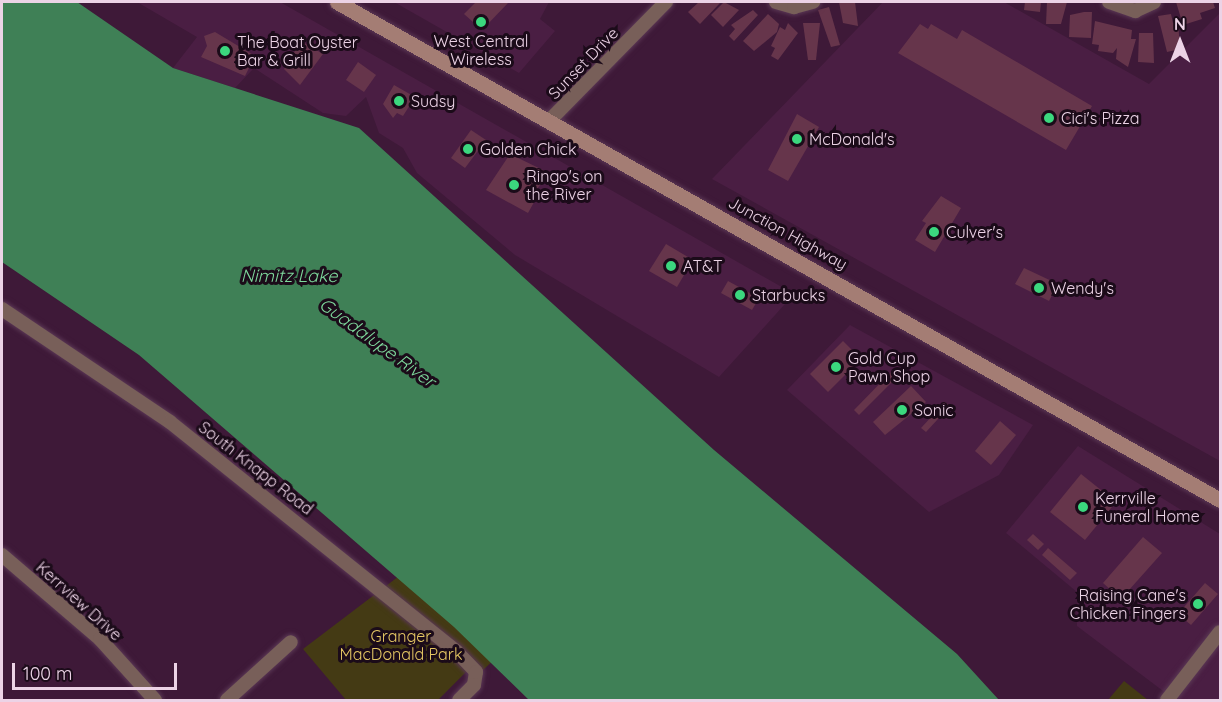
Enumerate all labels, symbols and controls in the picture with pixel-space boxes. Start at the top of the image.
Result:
north arrow [1150,12,1210,72]
text: N [1174,14,1186,34]
marker: West Central Wireless [474,15,488,29]
street label: Sunset Drive [544,23,622,103]
place label: West Central Wireless [433,31,529,69]
place label: The Boat Oyster Bar & Grill [237,32,358,70]
marker: The Boat Oyster Bar & Grill [218,44,232,58]
place label: Sudsy [411,91,455,111]
marker: Sudsy [392,94,406,108]
place label: Cici's Pizza [1061,108,1140,128]
marker: Cici's Pizza [1042,111,1056,125]
place label: McDonald's [809,129,895,149]
marker: McDonald's [790,132,804,146]
place label: Golden Chick [480,139,576,159]
marker: Golden Chick [461,142,475,156]
place label: Ringo's on the River [526,166,603,204]
marker: Ringo's on the River [507,178,521,192]
street label: Junction Highway [725,192,851,274]
place label: Culver's [946,222,1003,242]
marker: Culver's [927,225,941,239]
place label: AT&T [683,256,723,276]
marker: AT&T [664,259,678,273]
water label: Nimitz Lake [241,265,337,287]
place label: Wendy's [1051,278,1114,298]
marker: Wendy's [1032,281,1046,295]
place label: Starbucks [752,285,825,305]
marker: Starbucks [733,288,747,302]
water label: Guadalupe River [315,294,439,392]
place label: Gold Cup Pawn Shop [848,348,930,386]
marker: Gold Cup Pawn Shop [829,360,843,374]
place label: Sonic [914,400,954,420]
marker: Sonic [895,403,909,417]
street label: South Knapp Road [195,417,317,519]
place label: Kerrville Funeral Home [1095,488,1200,526]
marker: Kerrville Funeral Home [1076,500,1090,514]
street label: Kerrview Drive [32,558,126,644]
place label: Raising Cane's Chicken Fingers [1070,585,1186,623]
marker: Raising Cane's Chicken Fingers [1191,597,1205,611]
park label: Granger MacDonald Park [340,626,462,664]
scale bar [15,651,180,689]
text: 100 m [23,662,72,685]

